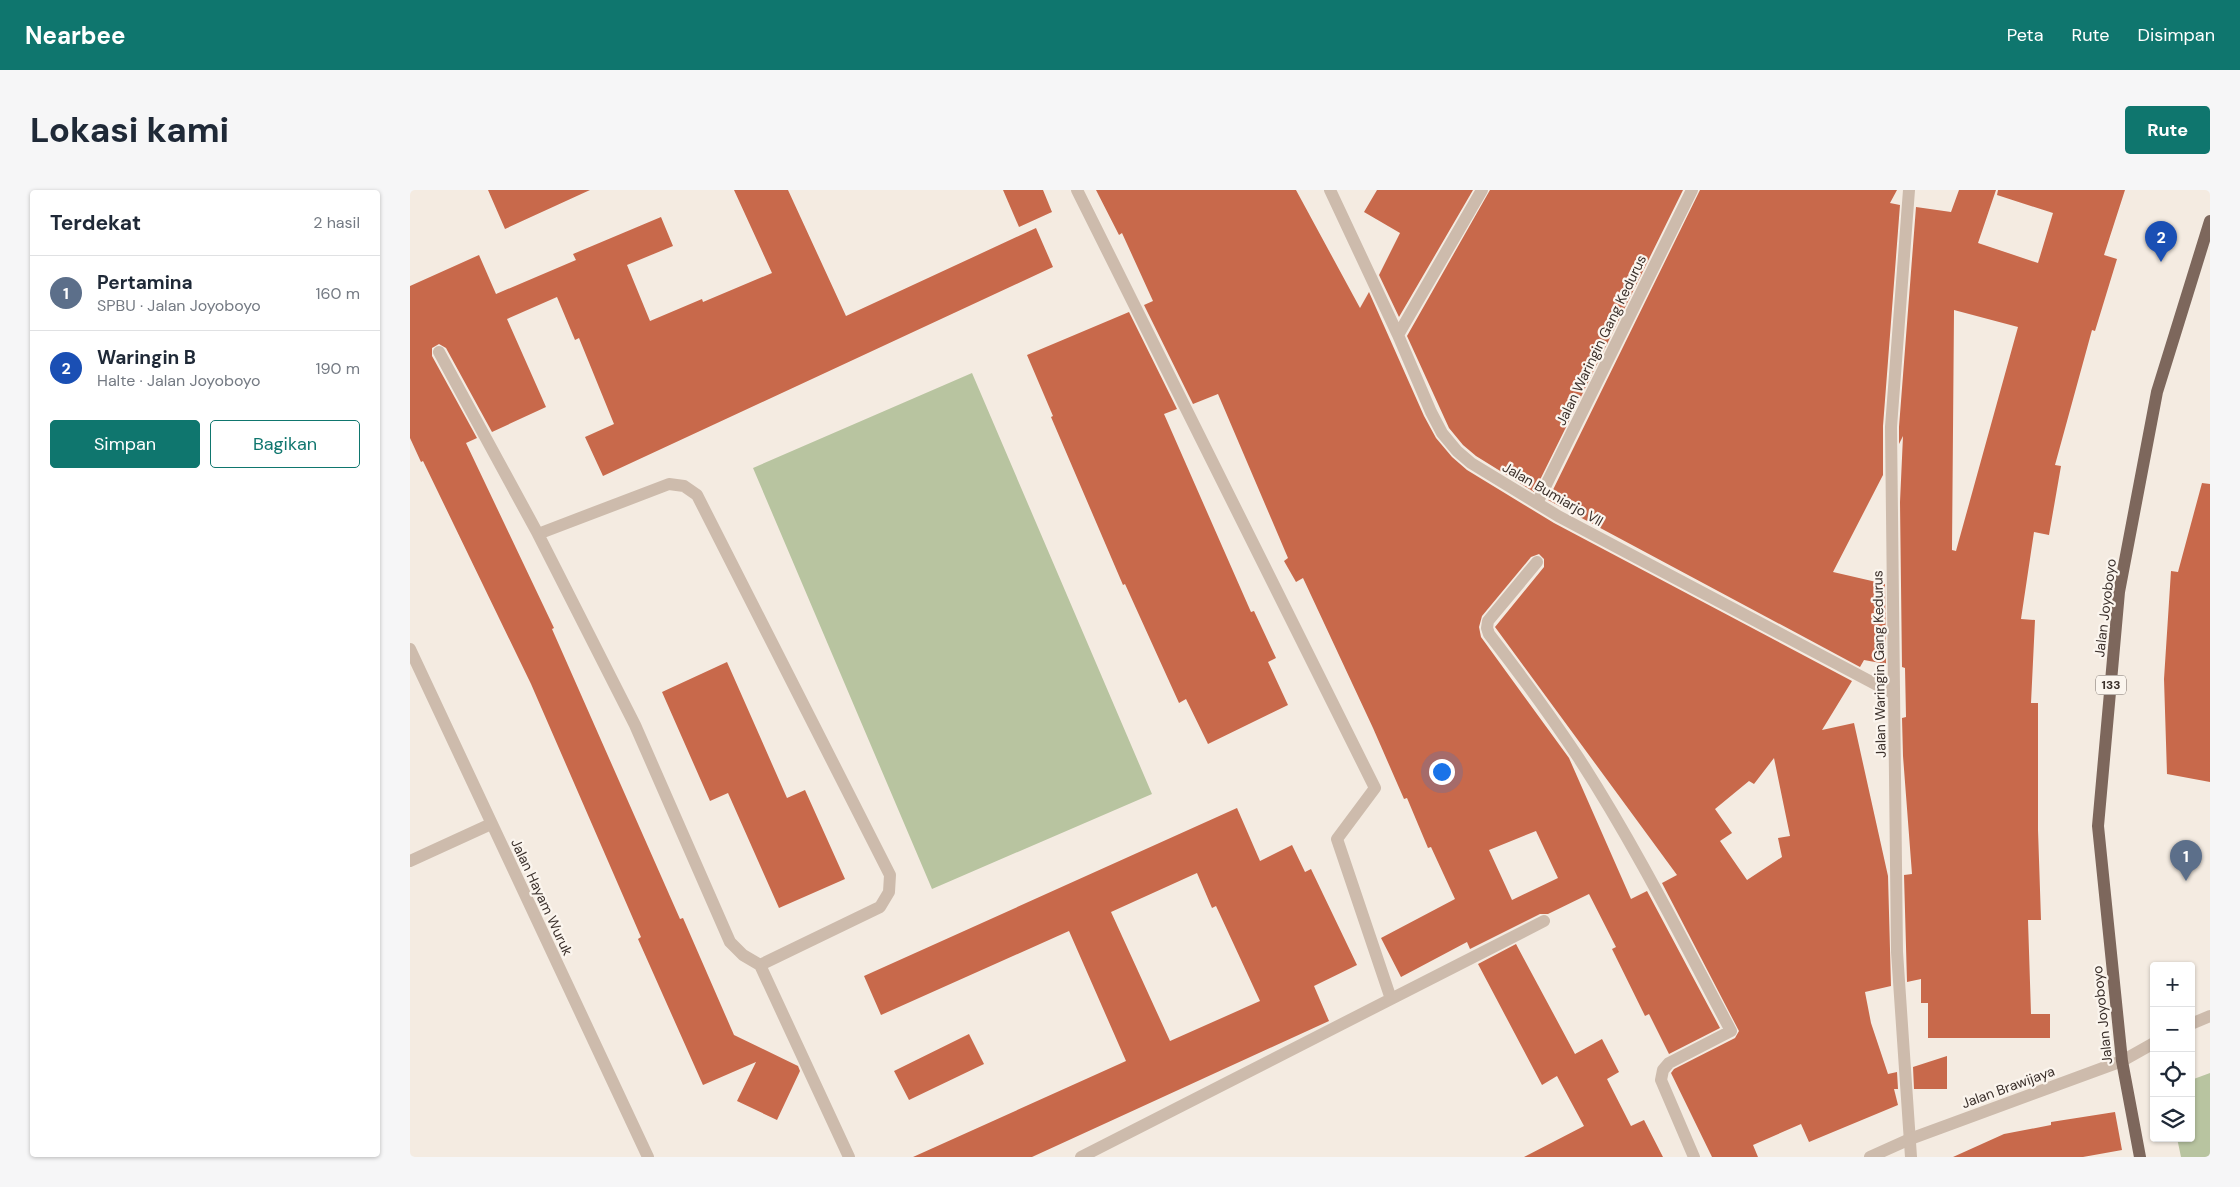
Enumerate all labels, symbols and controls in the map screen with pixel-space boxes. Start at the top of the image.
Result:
text: Nearbee [25,20,125,51]
text: Peta [2007,23,2043,47]
text: Rute [2071,23,2110,47]
text: Disimpan [2138,23,2215,47]
button: Rute [2125,106,2210,154]
text: Lokasi kami [30,107,229,153]
text: Terdekat [50,209,141,237]
text: 2 hasil [313,212,360,233]
pin: 2 [2145,221,2177,262]
street label: Jalan Waringin Gang Kedurus [1552,252,1650,428]
text: Pertamina [97,270,193,295]
text: 1 [63,283,69,304]
text: 160 m [316,283,360,304]
text: SPBU · Jalan Joyoboyo [97,295,261,316]
text: Waringin B [97,345,196,370]
text: 2 [61,358,71,379]
text: 190 m [316,358,360,379]
text: Halte · Jalan Joyoboyo [97,370,260,391]
button: Simpan [50,420,200,468]
button: Bagikan [210,420,360,468]
street label: Jalan Bumiarjo VII [1499,458,1607,530]
street label: Jalan Joyoboyo [2090,558,2120,658]
street label: Jalan Waringin Gang Kedurus [1868,570,1890,758]
road number: 133 [2096,676,2126,694]
your location [1429,759,1455,785]
street label: Jalan Hayam Wuruk [507,836,577,958]
pin: 1 [2170,840,2202,881]
map controls [2150,962,2195,1142]
button: + [2150,962,2195,1007]
street label: Jalan Joyoboyo [2088,965,2116,1065]
button: − [2150,1007,2195,1052]
button: locate [2150,1052,2195,1097]
street label: Jalan Brawijaya [1959,1062,2057,1112]
button: layers [2150,1097,2195,1142]

